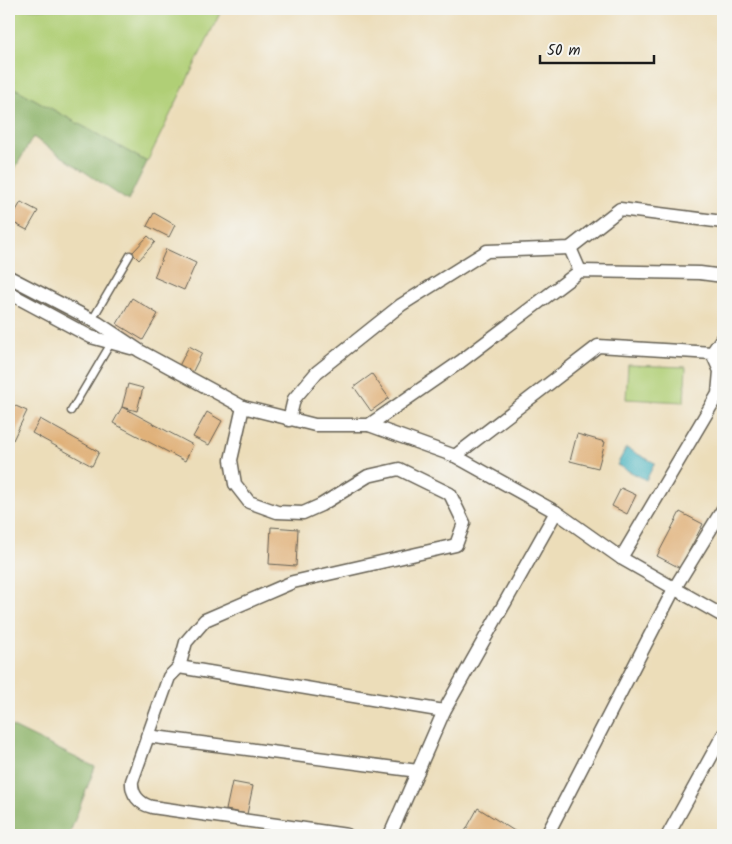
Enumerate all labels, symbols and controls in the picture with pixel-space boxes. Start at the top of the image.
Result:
scale bar [540,32,653,64]
text: 50 m [547,39,581,63]

